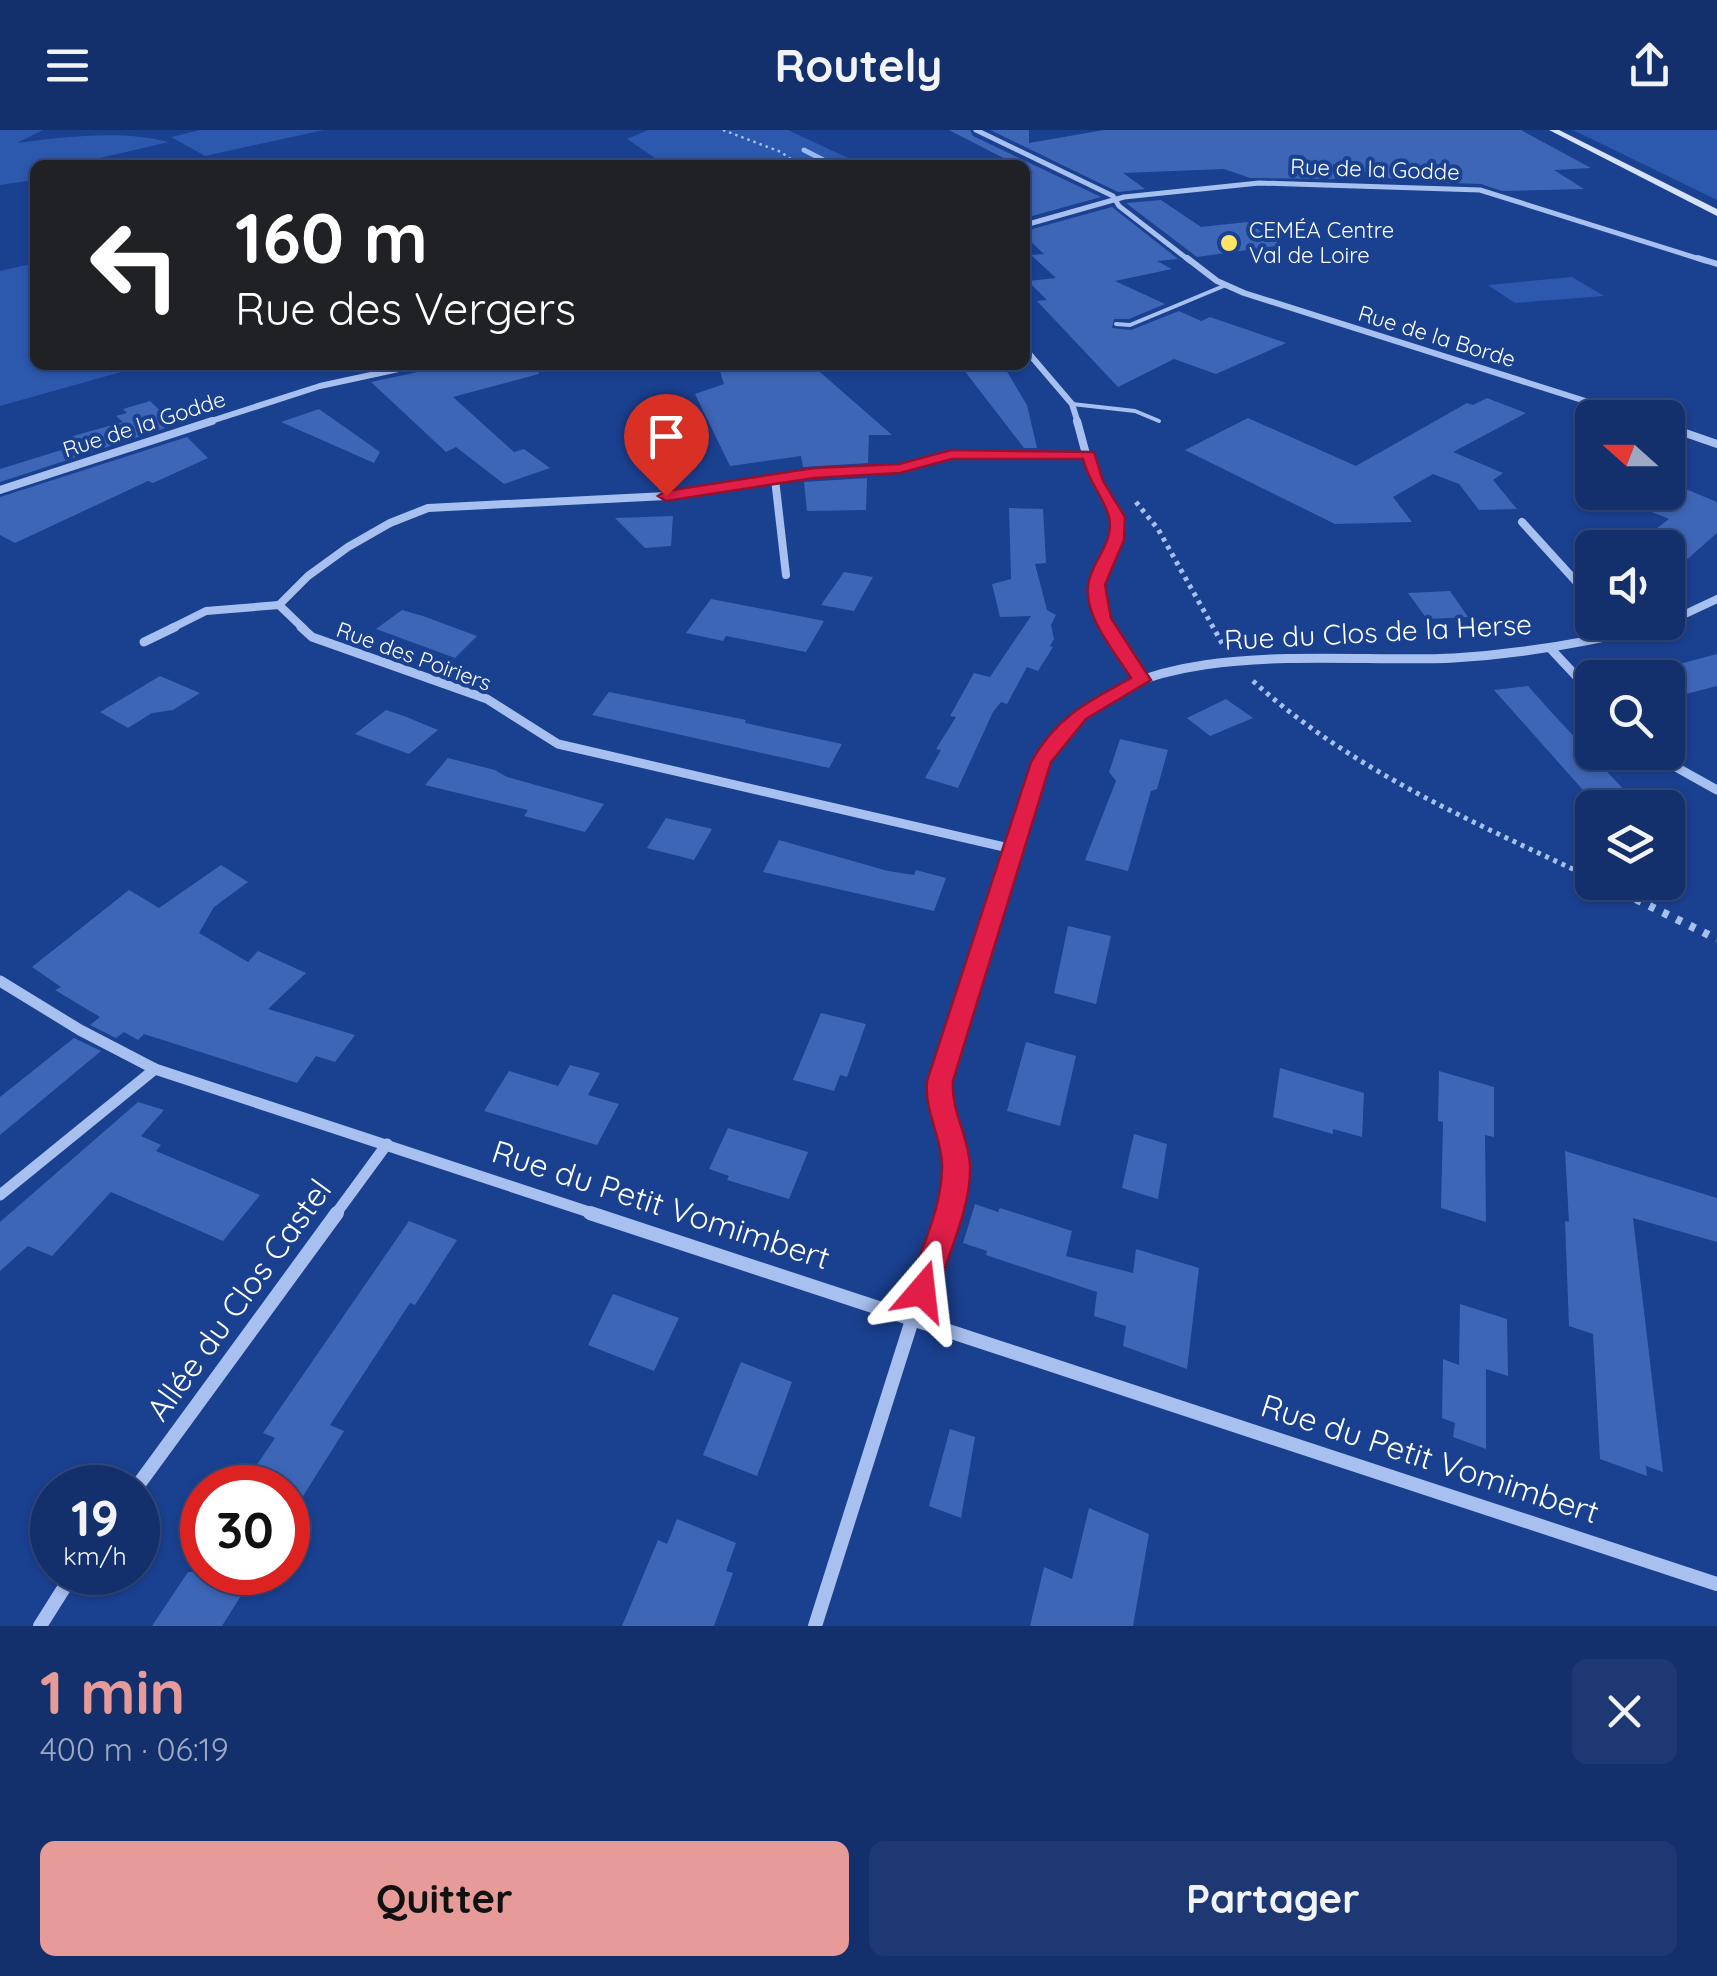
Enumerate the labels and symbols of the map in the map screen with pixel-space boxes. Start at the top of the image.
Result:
street label: Rue de la Godde [1290,152,1460,186]
place label: CEMÉA Centre Val de Loire [1249,216,1394,269]
marker: CEMÉA Centre Val de Loire [1218,232,1240,254]
street label: Rue de la Borde [1355,299,1519,373]
street label: Rue de la Godde [59,385,229,463]
pin [624,394,709,497]
north arrow [1575,400,1685,510]
street label: Rue du Clos de la Herse [1223,606,1533,657]
street label: Rue des Poiriers [333,615,495,697]
street label: Rue du Petit Vomimbert [487,1131,835,1278]
street label: Allée du Clos Castel [137,1171,339,1428]
position arrow [870,1239,974,1343]
street label: Rue du Petit Vomimbert [1256,1385,1604,1532]
speed limit sign: 30 [180,1465,310,1595]

